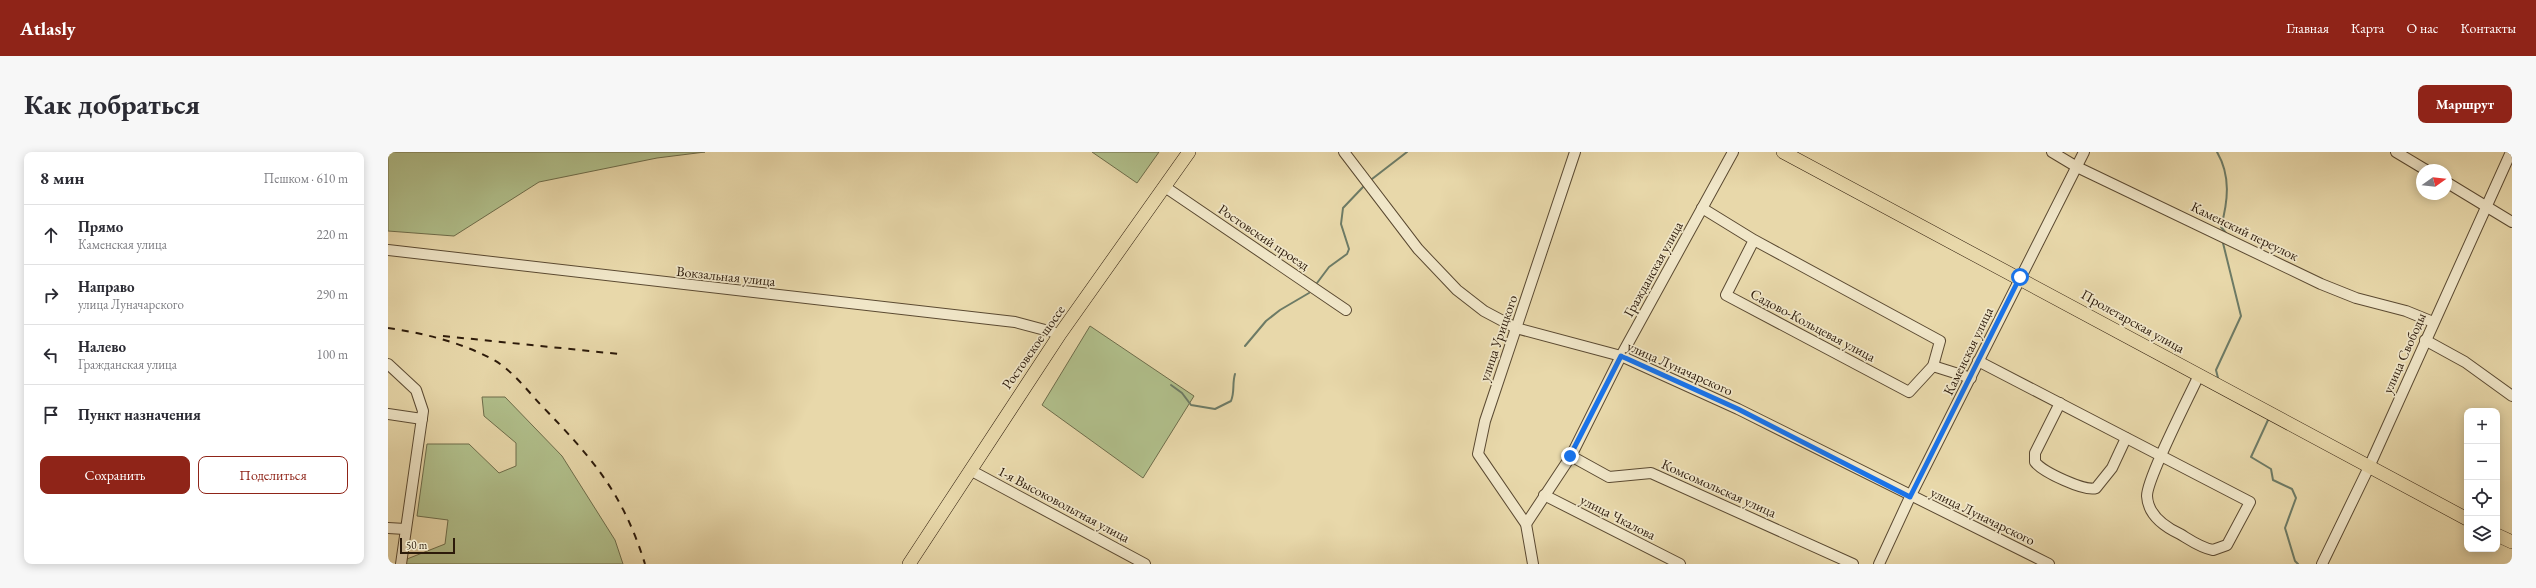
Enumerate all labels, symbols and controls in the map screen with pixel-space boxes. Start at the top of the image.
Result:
text: Atlasly [20,16,76,41]
text: Главная [2286,19,2329,37]
text: Карта [2351,19,2384,37]
text: О нас [2406,19,2438,37]
text: Контакты [2460,19,2516,37]
button: Маршрут [2418,85,2512,123]
text: Как добраться [24,86,200,122]
north arrow [2416,164,2452,200]
text: 8 мин [40,167,84,189]
text: Пешком · 610 m [264,170,348,187]
street label: Каменский переулок [2188,197,2302,265]
street label: Ростовский проезд [1215,200,1314,275]
text: Прямо [78,217,123,236]
street label: Гражданская улица [1619,218,1687,320]
icon: ahead [40,224,62,246]
text: 220 m [317,226,348,243]
text: Каменская улица [78,236,167,253]
street label: Вокзальная улица [676,262,777,290]
route start [2011,268,2029,286]
text: Направо [78,277,135,296]
icon: right [40,284,62,306]
street label: Садово-Кольцевая улица [1747,284,1879,366]
street label: Пролетарская улица [2078,285,2188,357]
text: 290 m [317,286,348,303]
street label: улица Урицкого [1475,292,1521,384]
text: улица Луначарского [78,296,184,313]
street label: Ростовское шоссе [997,301,1069,392]
street label: Каменская улица [1939,304,1997,398]
street label: улица Свободы [2378,309,2430,396]
text: Налево [78,337,126,356]
street label: улица Луначарского [1624,337,1736,399]
icon: left [40,344,62,366]
text: 100 m [317,346,348,363]
text: Гражданская улица [78,356,177,373]
icon: arrive [40,404,62,426]
text: Пункт назначения [78,405,201,424]
map controls [2464,408,2500,552]
button: + [2464,408,2500,444]
button: − [2464,444,2500,480]
route end [1561,447,1579,465]
street label: Комсомольская улица [1659,455,1780,522]
button: Сохранить [40,456,190,494]
button: Поделиться [198,456,348,494]
street label: 1-я Высоковольтная улица [995,462,1133,547]
button: locate [2464,480,2500,516]
street label: улица Луначарского [1928,483,2038,549]
street label: улица Чкалова [1577,490,1659,544]
button: layers [2464,516,2500,552]
scale bar [400,536,455,555]
text: 50 m [406,538,427,552]

